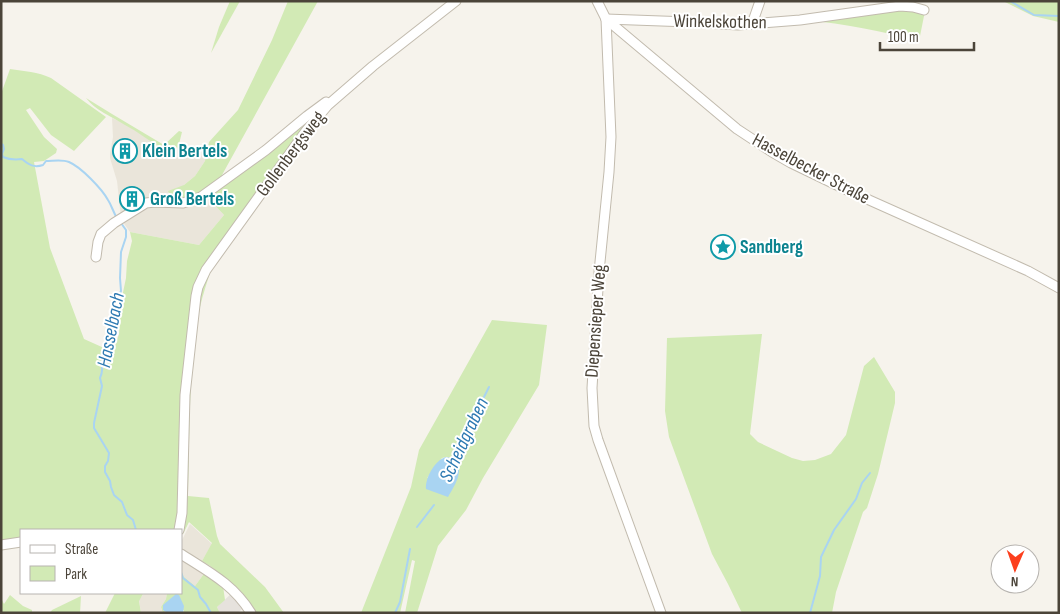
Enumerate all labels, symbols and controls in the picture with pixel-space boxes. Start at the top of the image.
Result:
street label: Winkelskothen [673,10,767,34]
scale bar [880,20,974,52]
text: 100 m [888,28,919,47]
street label: Gollenbergsweg [251,106,331,201]
street label: Hasselbecker Straße [748,128,874,210]
building icon: Klein Bertels [112,138,138,164]
place label: Klein Bertels [142,140,227,163]
building icon: Groß Bertels [119,186,145,212]
place label: Groß Bertels [150,188,234,211]
place icon: Sandberg [710,234,736,260]
place label: Sandberg [740,236,803,259]
street label: Diepensieper Weg [581,263,611,378]
water label: Hasselbach [92,290,130,370]
water label: Scheidgraben [434,394,494,486]
legend [20,529,182,594]
text: Straße [65,540,98,559]
north arrow [990,544,1040,594]
text: Park [65,565,87,584]
text: N [1011,573,1019,590]

